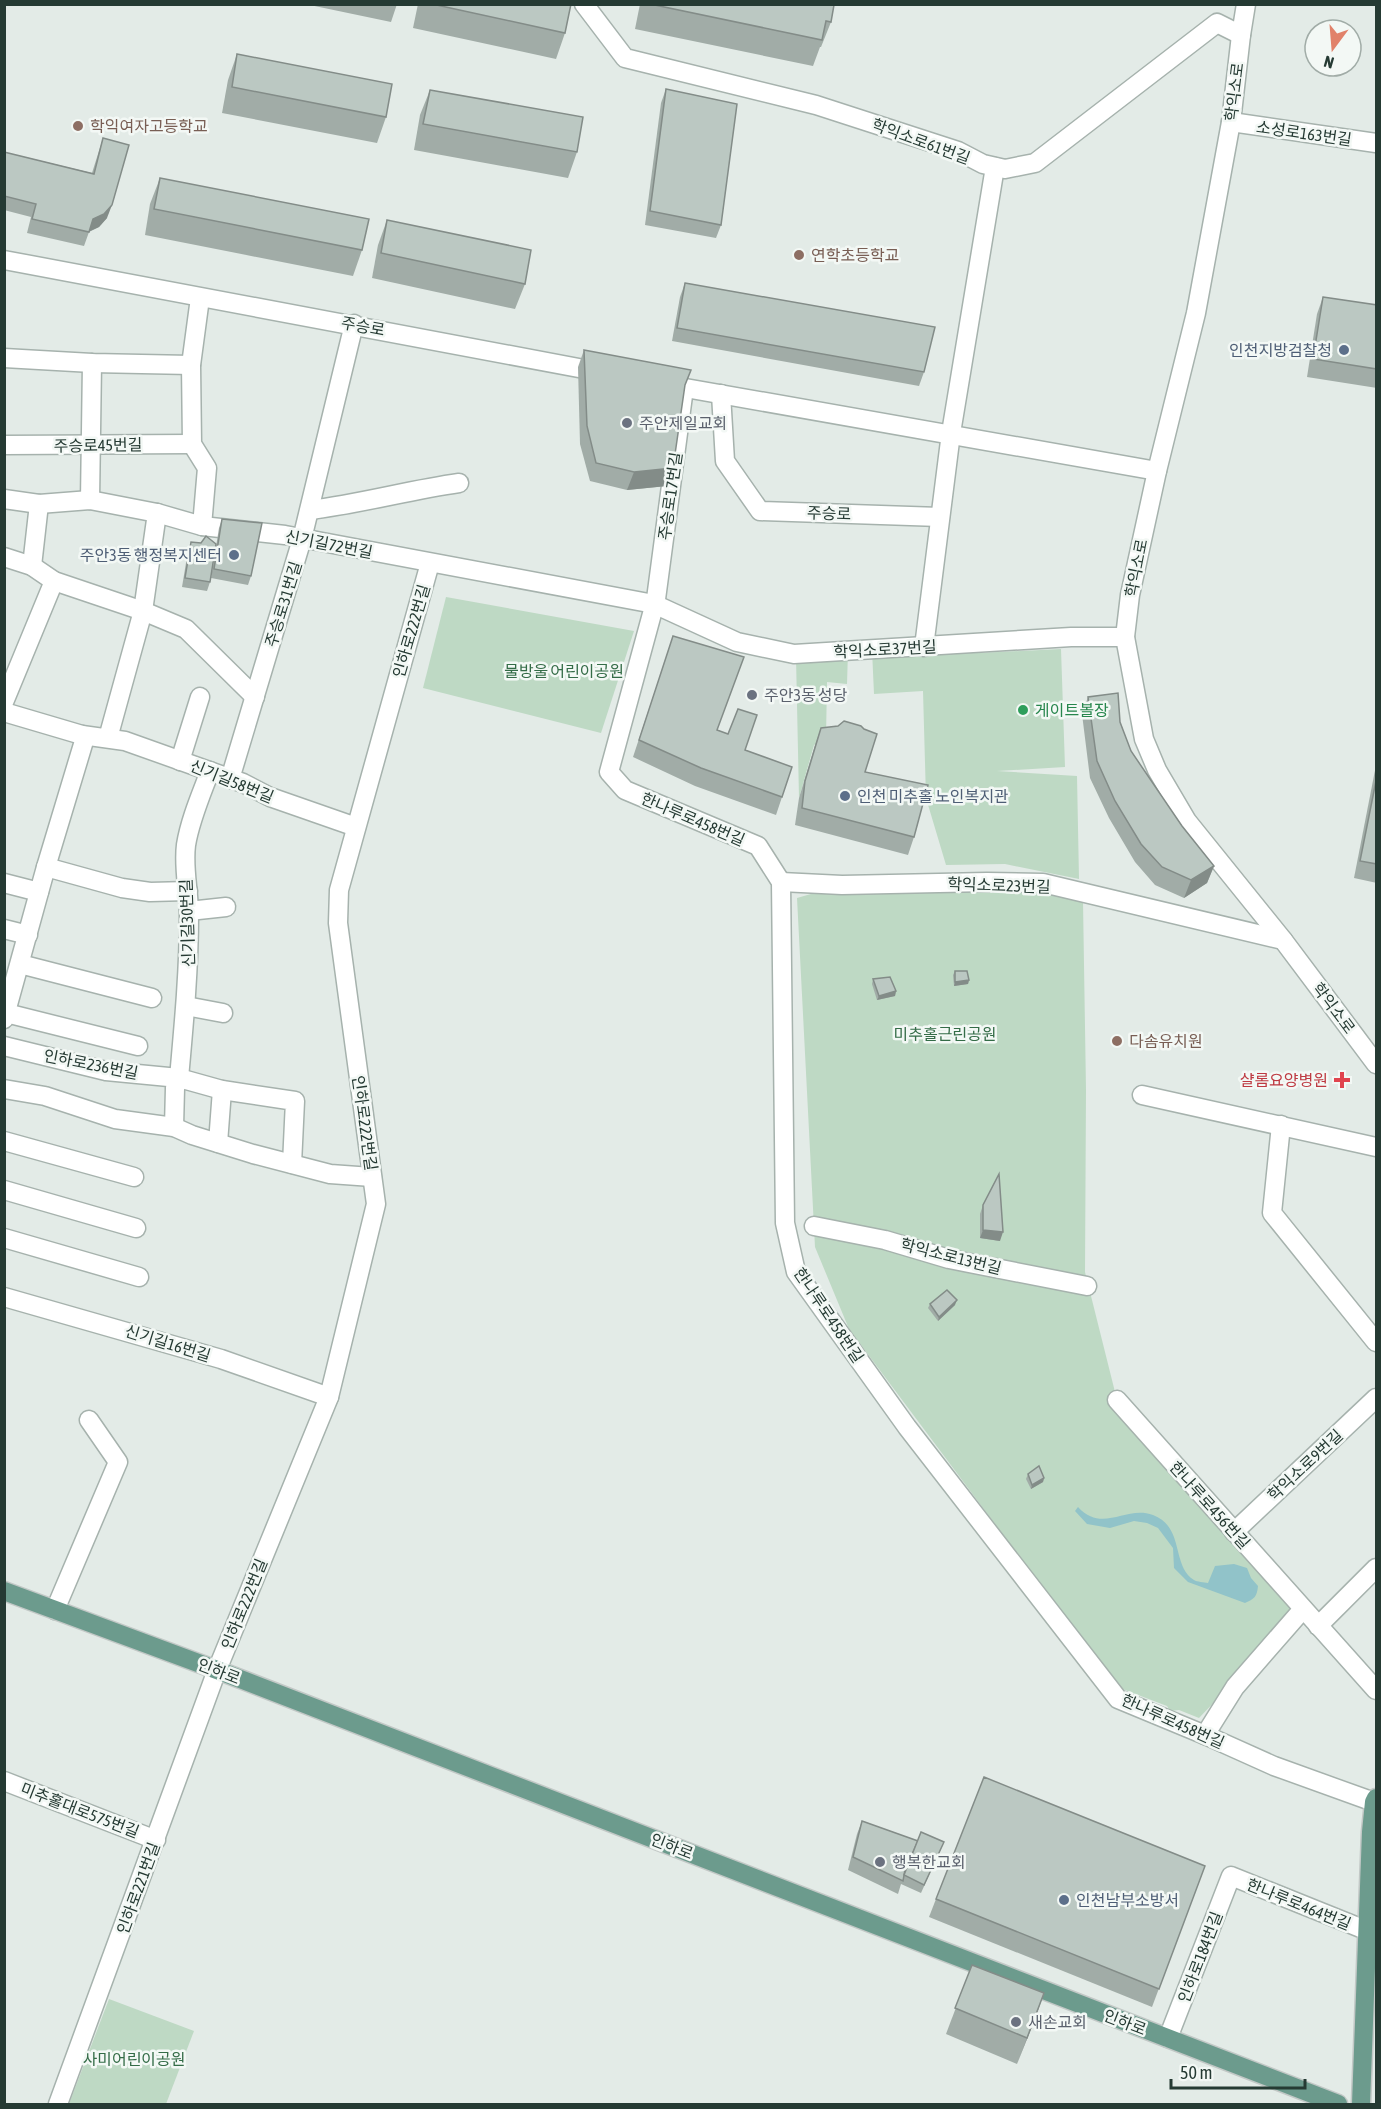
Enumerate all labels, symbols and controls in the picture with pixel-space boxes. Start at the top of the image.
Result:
north arrow [1303,18,1363,78]
text: N [1322,52,1336,72]
street label: 학익소로 [1221,61,1247,122]
street label: 학익소로61번길 [869,115,973,167]
place label: 학익여자고등학교 [90,117,208,135]
street label: 소성로163번길 [1255,117,1353,149]
marker: 학익여자고등학교 [71,119,85,133]
place label: 연학초등학교 [811,246,899,264]
marker: 연학초등학교 [792,248,806,262]
street label: 주승로 [340,313,387,339]
place label: 인천지방검찰청 [1229,341,1332,359]
marker: 인천지방검찰청 [1337,343,1351,357]
place label: 주안제일교회 [639,414,727,432]
marker: 주안제일교회 [620,416,634,430]
street label: 주승로45번길 [54,435,142,455]
street label: 주승로17번길 [655,451,685,541]
street label: 주승로 [807,503,852,523]
street label: 신기길72번길 [284,527,374,561]
street label: 학익소로 [1122,537,1151,599]
place label: 주안3동 행정복지센터 [80,546,222,564]
marker: 주안3동 행정복지센터 [227,548,241,562]
street label: 주승로31번길 [261,559,305,649]
street label: 인하로222번길 [389,582,433,680]
street label: 학익소로37번길 [833,637,937,661]
park label: 물방울 어린이공원 [504,662,624,680]
place label: 주안3동 성당 [764,686,848,704]
marker: 주안3동 성당 [745,688,759,702]
place label: 게이트볼장 [1035,701,1109,719]
marker: 게이트볼장 [1016,703,1030,717]
street label: 신기길58번길 [188,756,276,806]
place label: 인천 미추홀 노인복지관 [857,787,1009,805]
street label: 한나루로458번길 [638,789,748,849]
marker: 인천 미추홀 노인복지관 [838,789,852,803]
street label: 학익소로23번길 [947,874,1051,896]
street label: 신기길30번길 [176,878,198,968]
street label: 학익소로 [1309,979,1359,1037]
park label: 미추홀근린공원 [893,1025,997,1043]
place label: 다솜유치원 [1129,1032,1203,1050]
marker: 다솜유치원 [1110,1034,1124,1048]
street label: 인하로236번길 [42,1046,140,1082]
place label: 샬롬요양병원 [1240,1071,1328,1089]
marker: 샬롬요양병원 [1333,1071,1351,1089]
street label: 인하로222번길 [349,1074,381,1172]
street label: 학익소로13번길 [899,1235,1003,1277]
street label: 한나루로458번길 [791,1264,867,1366]
street label: 신기길16번길 [123,1321,213,1365]
street label: 학익소로9번길 [1264,1426,1346,1504]
street label: 한나루로456번길 [1166,1458,1254,1552]
street label: 인하로222번길 [218,1556,270,1652]
street label: 인하로 [195,1655,243,1687]
street label: 한나루로458번길 [1119,1690,1227,1752]
street label: 미추홀대로575번길 [18,1779,142,1841]
street label: 인하로 [648,1830,696,1862]
street label: 인하로221번길 [113,1840,163,1936]
place label: 행복한교회 [892,1853,966,1871]
marker: 행복한교회 [873,1855,887,1869]
street label: 한나루로464번길 [1244,1875,1354,1933]
place label: 인천남부소방서 [1076,1891,1179,1909]
marker: 인천남부소방서 [1057,1893,1071,1907]
street label: 인하로184번길 [1174,1909,1226,2005]
street label: 인하로 [1101,2006,1149,2038]
place label: 새손교회 [1028,2013,1087,2031]
marker: 새손교회 [1009,2015,1023,2029]
park label: 사미어린이공원 [82,2050,186,2068]
scale bar [1171,2052,1304,2090]
text: 50 m [1180,2062,1212,2083]

